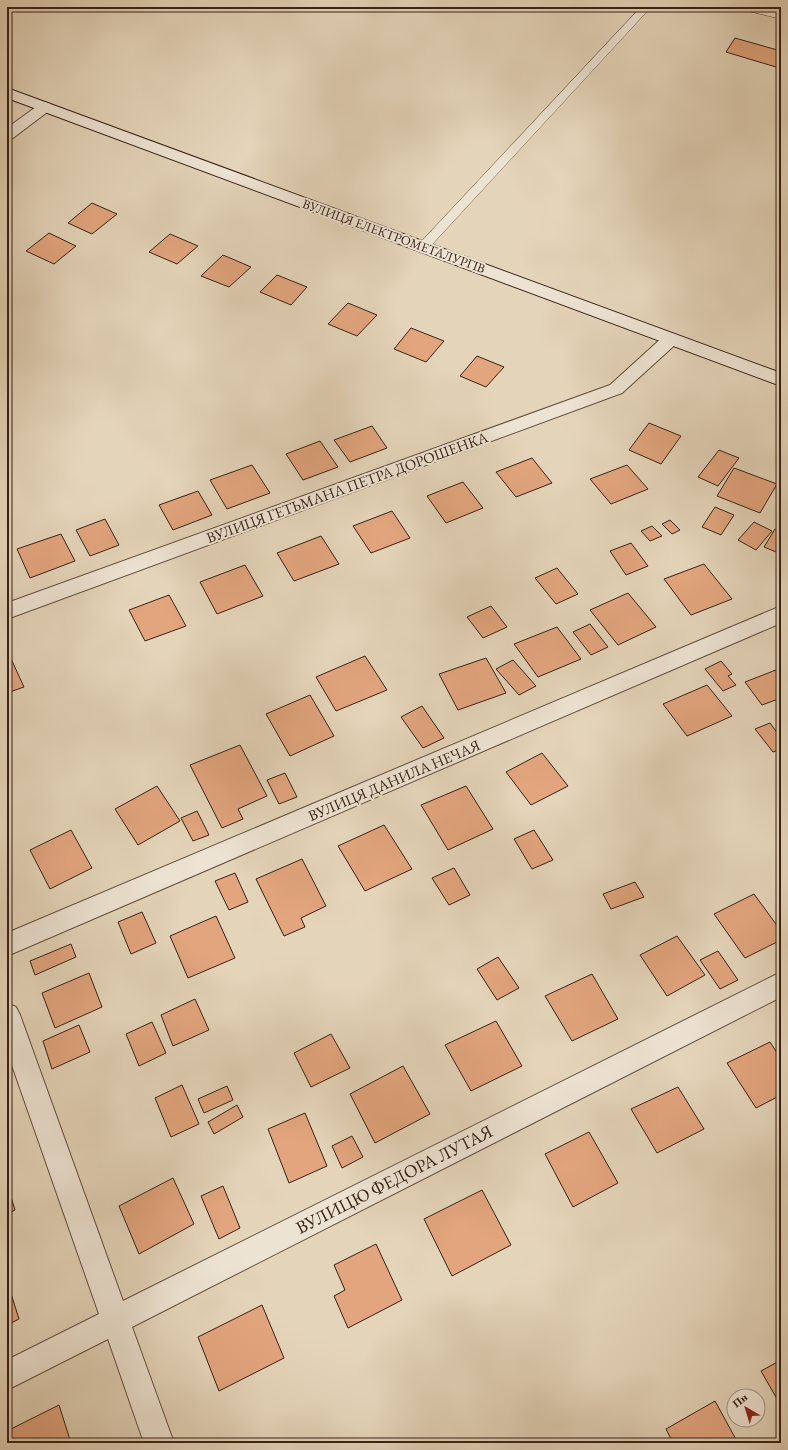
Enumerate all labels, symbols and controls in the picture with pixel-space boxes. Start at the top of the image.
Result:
street label: ВУЛИЦЯ ЕЛЕКТРОМЕТАЛУРГІВ [300,195,488,277]
street label: ВУЛИЦЯ ГЕТЬМАНА ПЕТРА ДОРОШЕНКА [204,427,491,547]
street label: ВУЛИЦЯ ДАНИЛА НЕЧАЯ [305,735,483,825]
street label: ВУЛИЦЮ ФЕДОРА ЛУТАЯ [292,1119,496,1239]
north arrow [726,1388,766,1428]
text: Пн [730,1390,751,1410]

